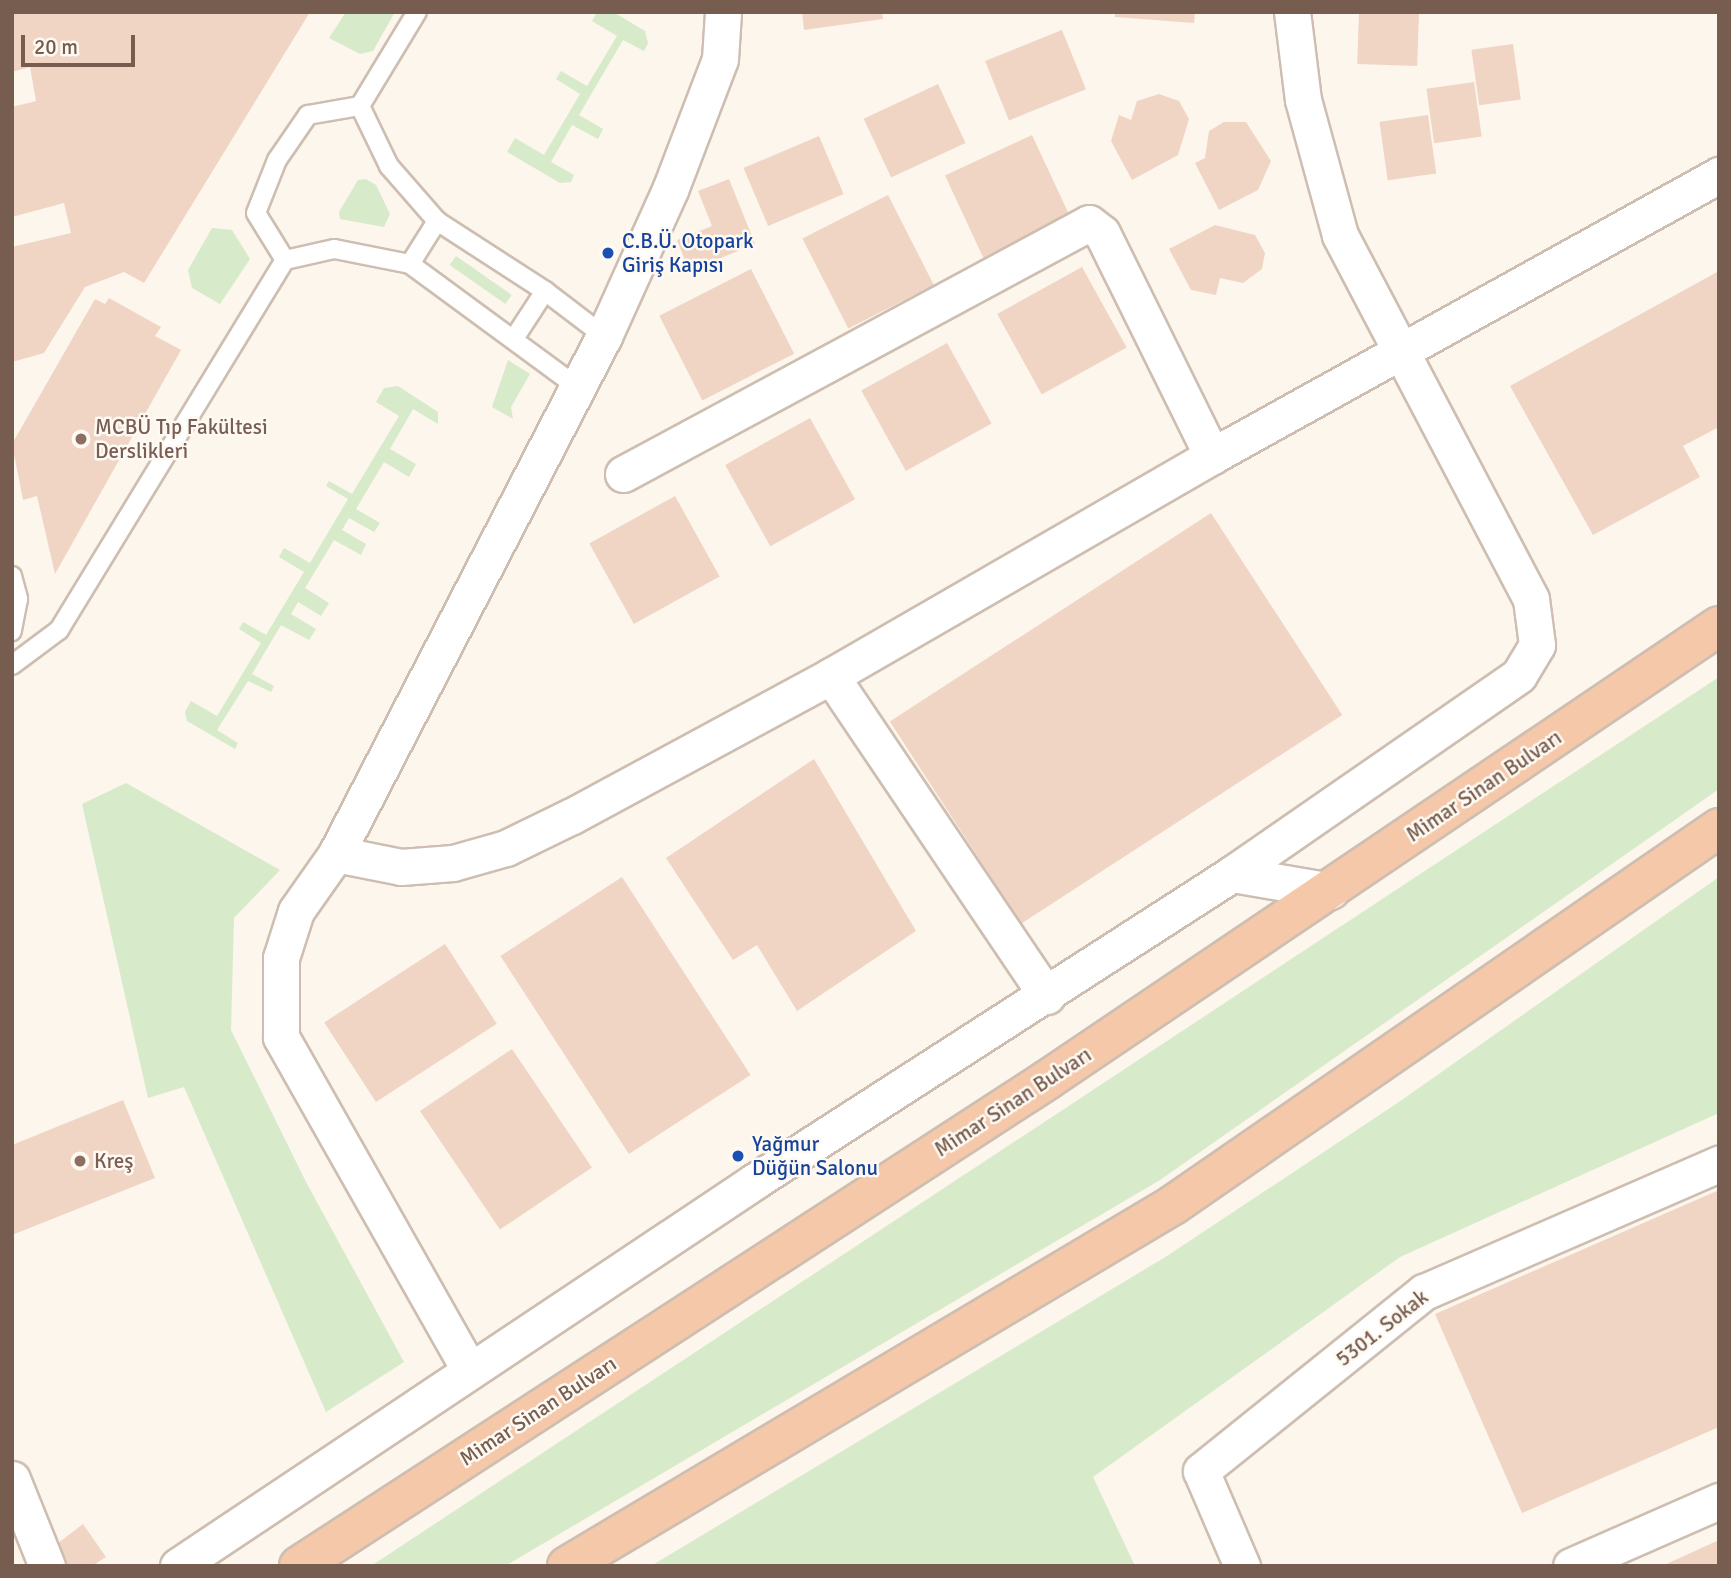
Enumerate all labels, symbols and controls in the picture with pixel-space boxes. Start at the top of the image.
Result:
scale bar [24,21,138,65]
text: 20 m [34,34,78,60]
place label: C.B.Ü. Otopark Giriş Kapısı [622,228,754,278]
marker: C.B.Ü. Otopark Giriş Kapısı [600,245,616,261]
place label: MCBÜ Tıp Fakültesi Derslikleri [95,414,268,464]
marker: MCBÜ Tıp Fakültesi Derslikleri [73,431,89,447]
street label: Mimar Sinan Bulvarı [1402,725,1566,847]
street label: Mimar Sinan Bulvarı [930,1042,1096,1162]
place label: Yağmur Düğün Salonu [752,1131,878,1181]
place label: Kreş [94,1148,134,1174]
marker: Yağmur Düğün Salonu [730,1148,746,1164]
marker: Kreş [72,1153,88,1169]
street label: 5301. Sokak [1331,1284,1433,1372]
street label: Mimar Sinan Bulvarı [455,1351,621,1471]

